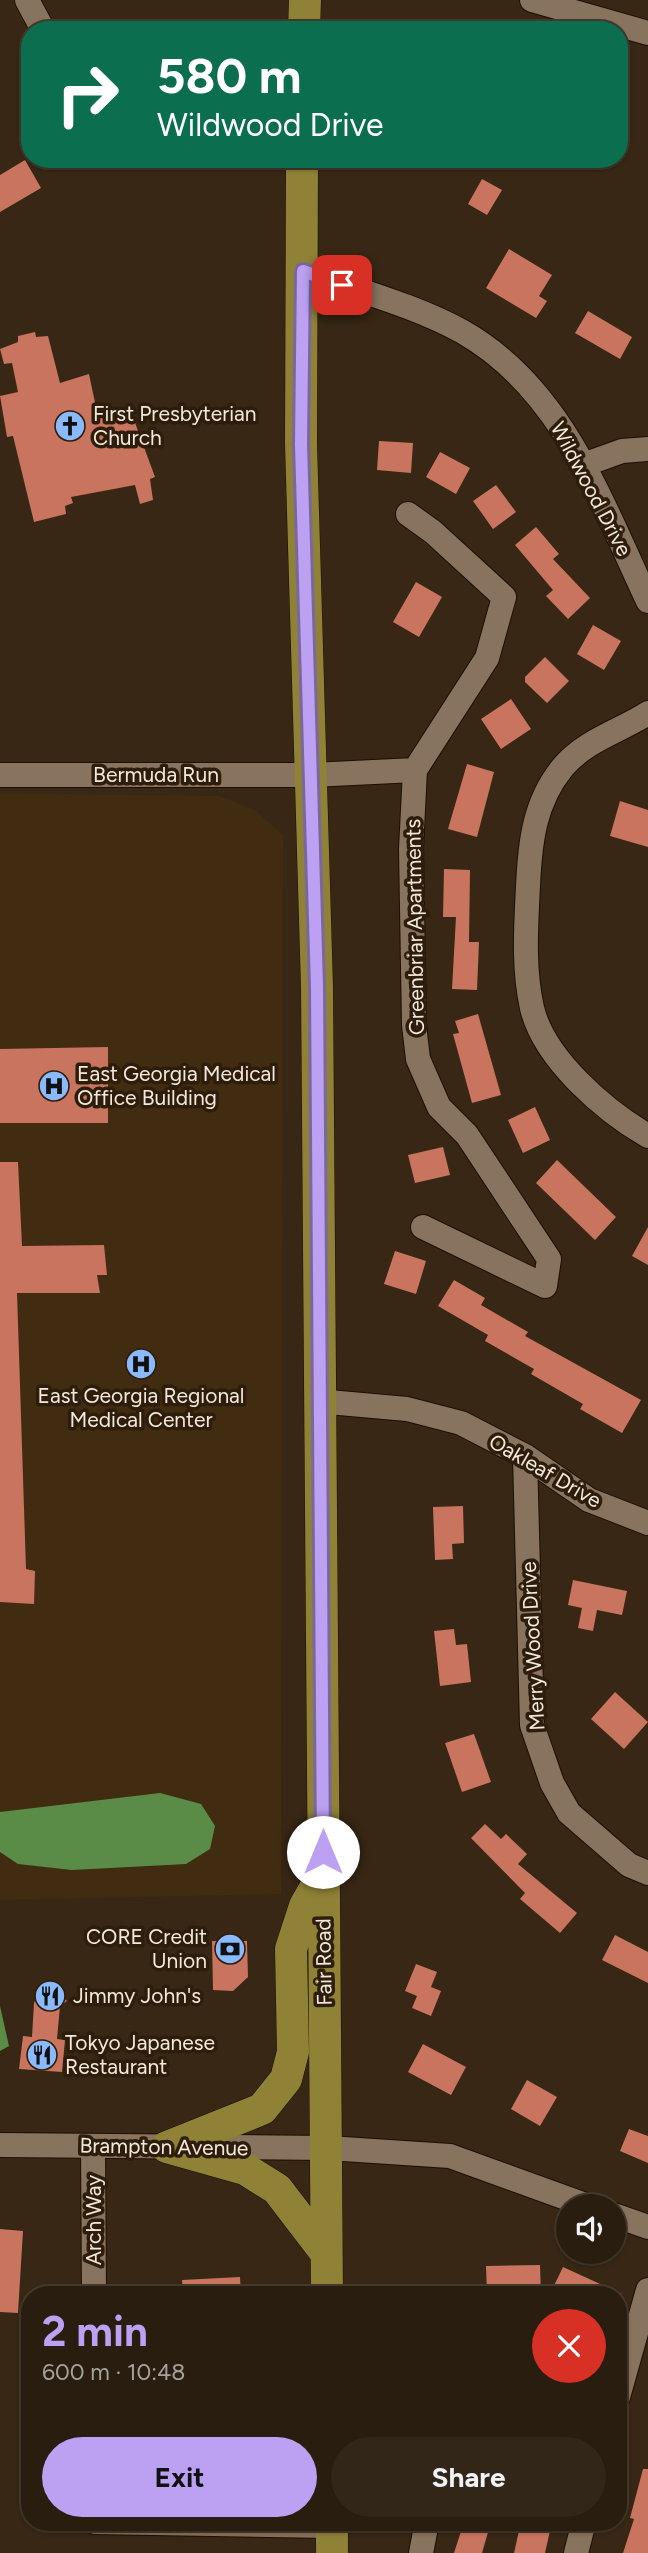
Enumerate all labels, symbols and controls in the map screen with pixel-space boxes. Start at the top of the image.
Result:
text: 580 m [157,46,302,105]
icon: right [42,49,133,140]
text: Wildwood Drive [157,106,383,144]
pin [312,255,372,315]
icon: arrive [323,266,361,304]
place label: First Presbyterian Church [93,401,257,450]
church icon: First Presbyterian Church [53,409,87,443]
street label: Wildwood Drive [546,417,637,560]
street label: Bermuda Run [93,762,219,787]
street label: Greenbriar Apartments [400,819,429,1035]
place label: East Georgia Medical Office Building [77,1061,276,1110]
hospital icon: East Georgia Medical Office Building [37,1069,71,1103]
hospital icon: East Georgia Regional Medical Center [124,1347,158,1381]
place label: East Georgia Regional Medical Center [38,1383,244,1432]
street label: Oakleaf Drive [485,1428,606,1513]
street label: Merry Wood Drive [516,1561,549,1731]
position arrow [286,1815,360,1889]
street label: Fair Road [310,1918,337,2006]
place label: CORE Credit Union [86,1924,207,1973]
bank icon: CORE Credit Union [213,1932,247,1966]
restaurant icon: Jimmy John's [33,1979,67,2013]
place label: Jimmy John's [73,1983,201,2008]
place label: Tokyo Japanese Restaurant [65,2030,215,2079]
restaurant icon: Tokyo Japanese Restaurant [25,2038,59,2072]
street label: Brampton Avenue [79,2133,249,2160]
street label: Arch Way [81,2175,106,2265]
map controls [556,2194,626,2264]
button: sound [556,2194,626,2264]
text: 2 min [42,2306,148,2357]
button: close [532,2309,606,2383]
text: 600 m · 10:48 [42,2358,185,2386]
button: Exit [42,2437,317,2517]
button: Share [331,2437,606,2517]

